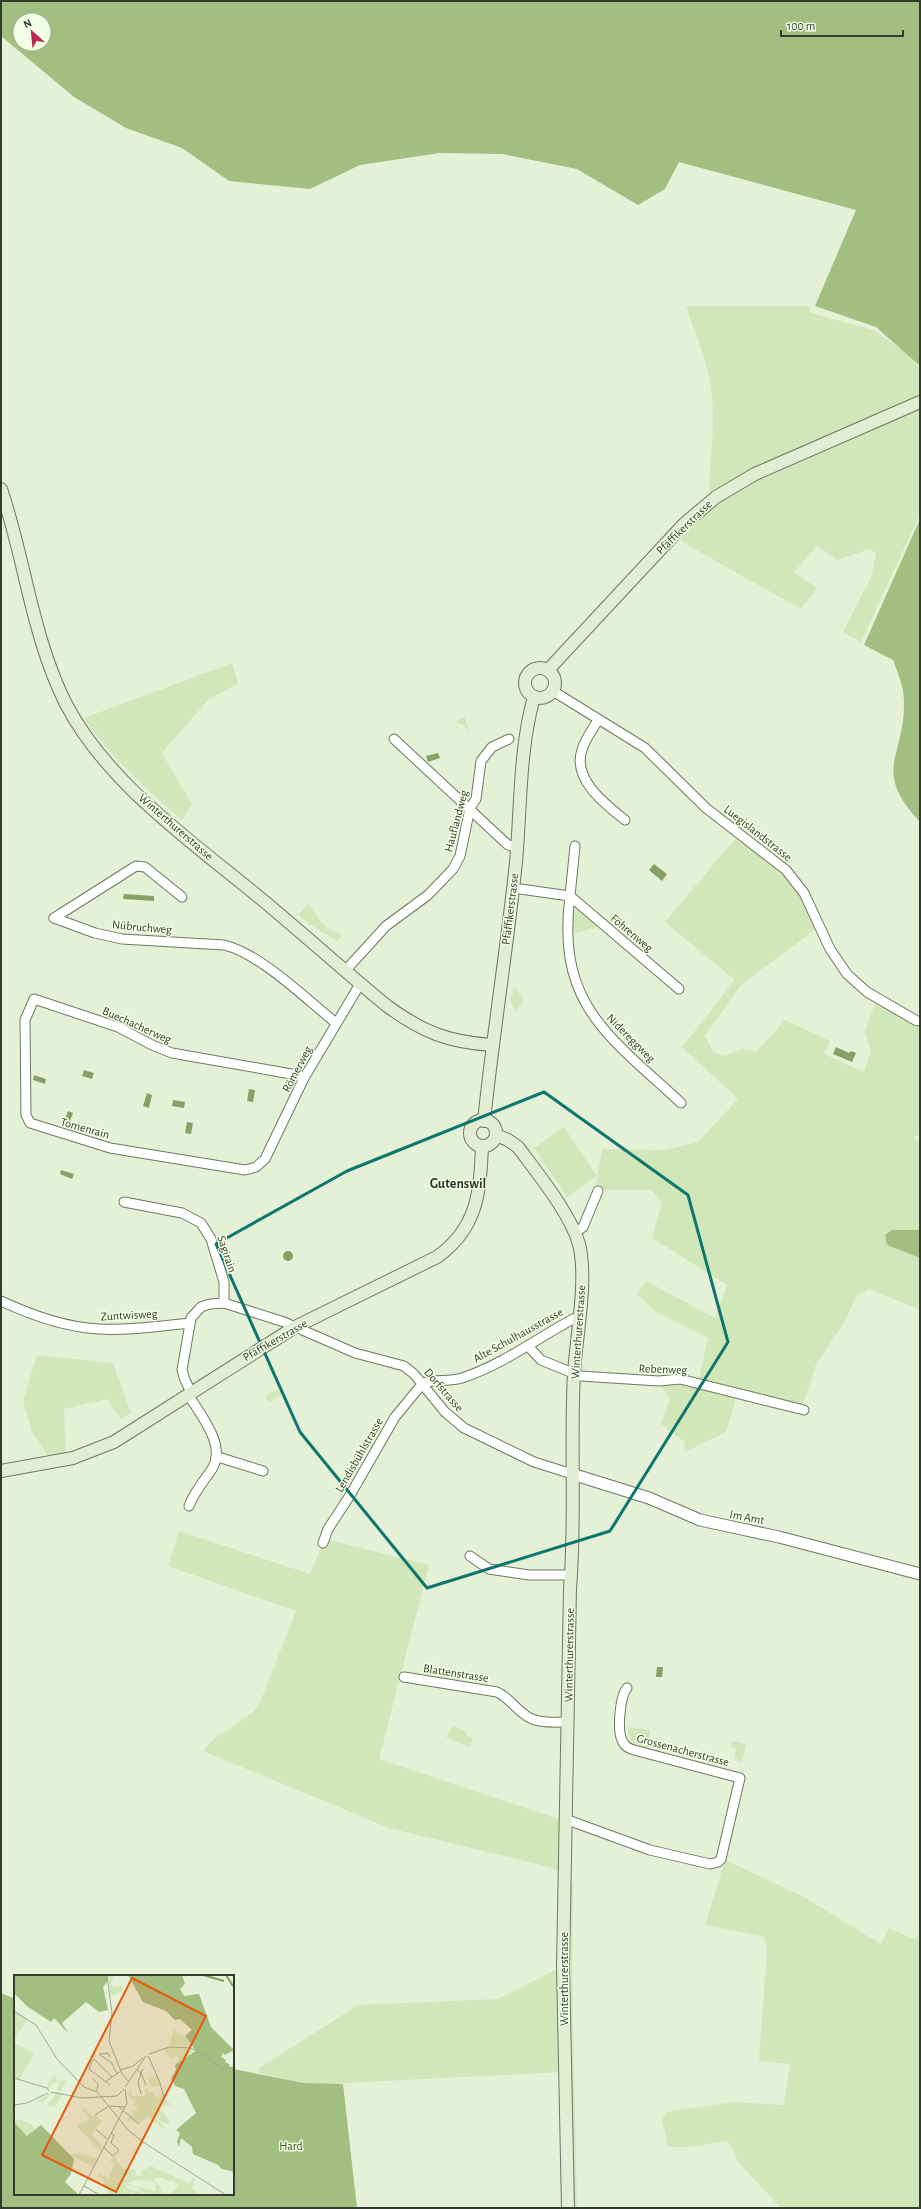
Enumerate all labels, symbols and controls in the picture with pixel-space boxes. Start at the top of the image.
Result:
north arrow [12,12,52,52]
scale bar [781,12,903,38]
text: N [22,17,34,30]
text: 100 m [787,20,815,32]
street label: Pfäffikerstrasse [654,498,714,556]
street label: Hauflandweg [442,789,470,853]
street label: Winterthurerstrasse [137,792,215,862]
street label: Luegislandstrasse [722,803,794,863]
street label: Pfäffikerstrasse [500,872,520,946]
street label: Föhrenweg [608,912,656,954]
street label: Nübruchweg [112,918,173,936]
street label: Buechacherweg [101,1004,173,1046]
street label: Nidereggweg [604,1011,658,1065]
street label: Römerweg [280,1044,314,1094]
street label: Tomenrain [59,1115,111,1141]
district label: Gutenswil [430,1177,486,1191]
street label: Sagirain [215,1234,239,1274]
street label: Winterthurerstrasse [569,1285,587,1379]
street label: Alte Schulhausstrasse [471,1305,565,1365]
street label: Zuntwisweg [100,1308,158,1322]
street label: Pfäffikerstrasse [241,1317,309,1363]
street label: Rebenweg [639,1362,688,1376]
street label: Dorfstrasse [422,1366,466,1414]
street label: Lendisbühlstrasse [333,1416,385,1494]
street label: Im Amt [729,1508,765,1526]
street label: Winterthurerstrasse [562,1608,576,1702]
street label: Blattenstrasse [422,1662,490,1684]
street label: Grossenacherstrasse [636,1732,730,1768]
street label: Winterthurerstrasse [558,1932,570,2026]
inset map [14,1975,234,2195]
park label: Hard [279,2140,303,2152]

